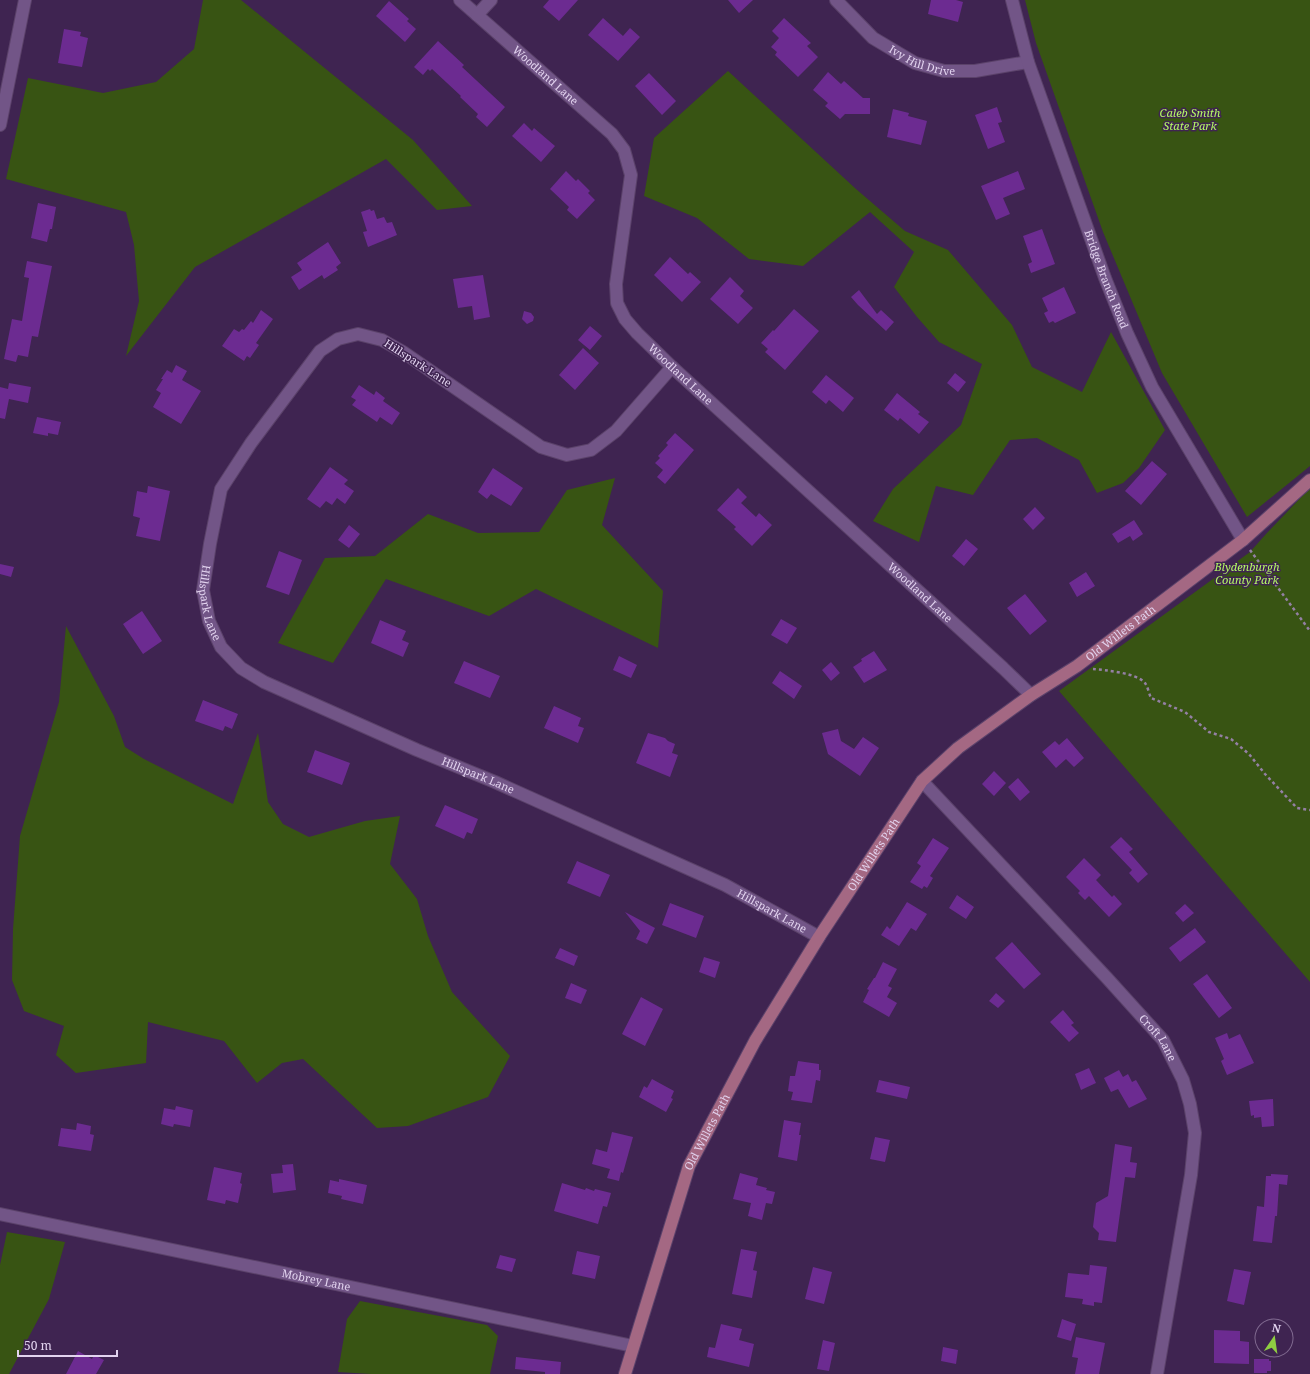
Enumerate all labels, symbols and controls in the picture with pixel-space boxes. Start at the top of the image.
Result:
street label: Ivy Hill Drive [886,41,955,78]
street label: Woodland Lane [510,42,582,108]
park label: Caleb Smith State Park [1160,105,1221,133]
street label: Bridge Branch Road [1081,228,1133,331]
street label: Hillspark Lane [382,335,455,390]
street label: Woodland Lane [645,340,716,408]
street label: Woodland Lane [885,559,956,626]
park label: Blydenburgh County Park [1213,559,1280,587]
street label: Hillspark Lane [196,564,225,643]
street label: Old Willets Path [1082,601,1158,664]
street label: Hillspark Lane [440,753,517,797]
street label: Old Willets Path [844,815,903,894]
street label: Hillspark Lane [735,885,810,936]
street label: Croft Lane [1136,1011,1180,1064]
street label: Old Willets Path [680,1091,733,1173]
street label: Mobrey Lane [281,1265,352,1294]
north arrow [1254,1318,1294,1358]
text: N [1270,1319,1283,1336]
scale bar [18,1332,117,1358]
text: 50 m [24,1337,52,1354]

